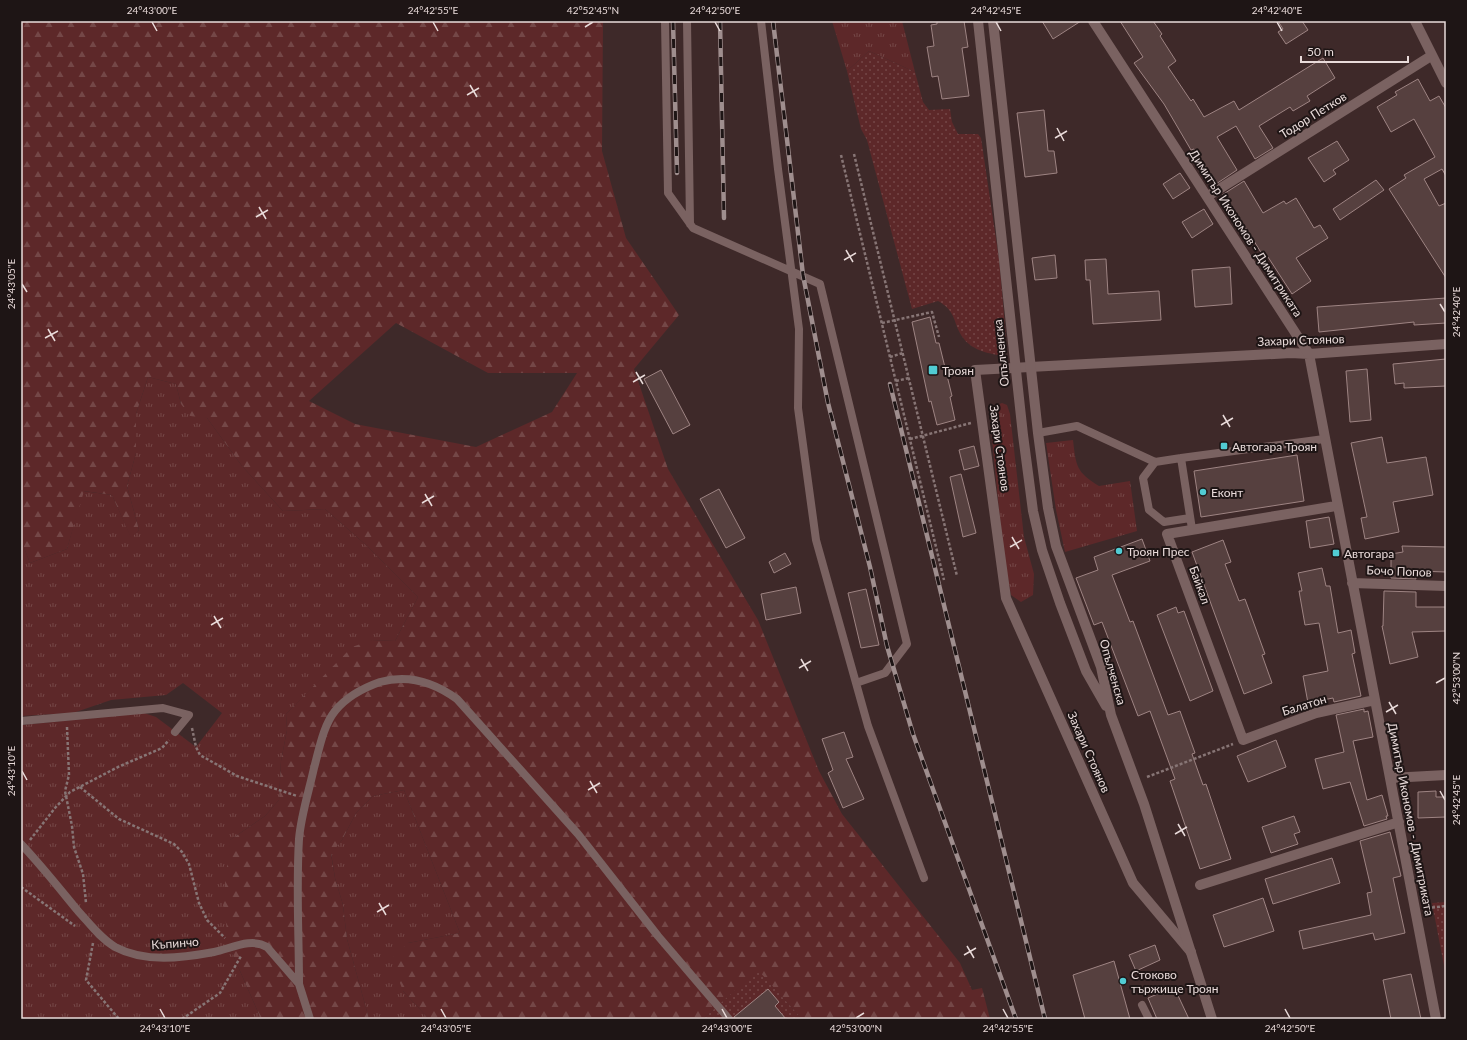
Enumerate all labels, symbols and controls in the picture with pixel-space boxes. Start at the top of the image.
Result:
text: 24°43'00"E [127,4,177,16]
text: 24°42'55"E [408,4,458,16]
text: 42°52'45"N [567,4,619,16]
text: 24°42'50"E [690,4,740,16]
text: 24°42'45"E [971,4,1021,16]
text: 24°42'40"E [1252,4,1302,16]
scale bar [1301,38,1408,64]
text: 50 m [1307,44,1334,59]
street label: Тодор Петков [1277,89,1349,141]
street label: Димитър Икономов - Димитриката [1186,146,1306,320]
text: 24°43'05"E [5,259,17,309]
text: 24°42'40"E [1450,287,1462,337]
street label: Опълченска [990,319,1012,387]
street label: Захари Стоянов [1257,331,1345,349]
place label: Троян [942,363,974,378]
marker: Троян [927,364,939,376]
street label: Захари Стоянов [987,404,1013,492]
place label: Автогара Троян [1232,439,1317,454]
marker: Автогара Троян [1219,441,1229,451]
place label: Еконт [1211,485,1243,500]
marker: Еконт [1198,487,1208,497]
place label: Троян Прес [1127,544,1190,559]
marker: Троян Прес [1114,546,1124,556]
place label: Автогара [1344,546,1394,561]
marker: Автогара [1331,548,1341,558]
street label: Бочо Попов [1366,562,1432,580]
street label: Байкал [1186,564,1214,606]
street label: Опълченска [1096,638,1130,707]
text: 42°53'00"N [1450,652,1462,704]
street label: Балатон [1280,691,1328,719]
street label: Захари Стоянов [1064,709,1114,795]
street label: Димитър Икономов - Димитриката [1385,721,1437,917]
text: 24°43'10"E [5,746,17,796]
text: 24°42'45"E [1450,775,1462,825]
street label: Къпинчо [151,934,200,952]
place label: Стоково тържище Троян [1131,967,1219,996]
marker: Стоково тържище Троян [1118,976,1128,986]
text: 24°43'10"E [140,1022,190,1034]
text: 24°43'05"E [421,1022,471,1034]
text: 24°43'00"E [702,1022,752,1034]
text: 42°53'00"N [830,1022,882,1034]
text: 24°42'55"E [983,1022,1033,1034]
text: 24°42'50"E [1265,1022,1315,1034]

